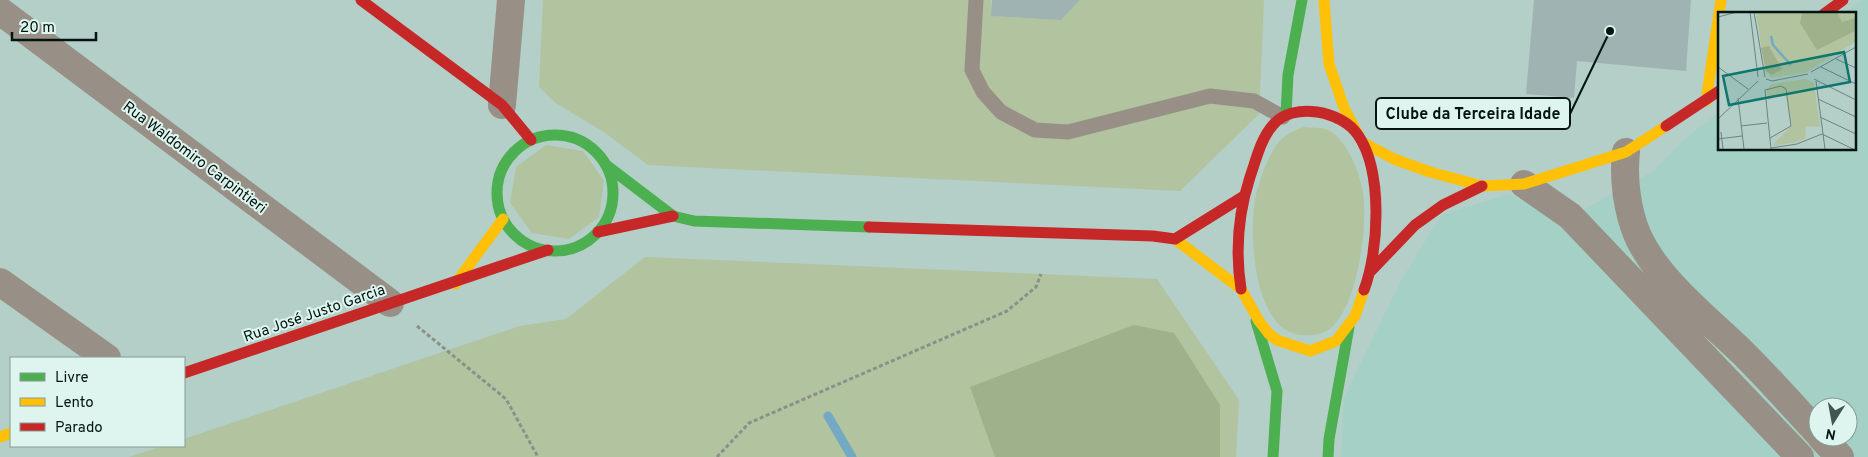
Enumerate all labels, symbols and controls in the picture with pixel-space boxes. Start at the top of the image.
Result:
scale bar [12,10,96,42]
inset map [1718,12,1856,150]
text: 20 m [20,19,55,38]
street label: Rua Waldomiro Carpintieri [118,98,270,218]
callout: Clube da Terceira Idade [1376,98,1570,129]
text: Clube da Terceira Idade [1386,105,1560,125]
street label: Rua José Justo Garcia [241,281,388,348]
legend [10,357,185,447]
text: Livre [55,369,89,388]
text: Lento [55,394,94,413]
north arrow [1808,397,1858,447]
text: Parado [55,419,103,438]
text: N [1824,424,1837,443]

